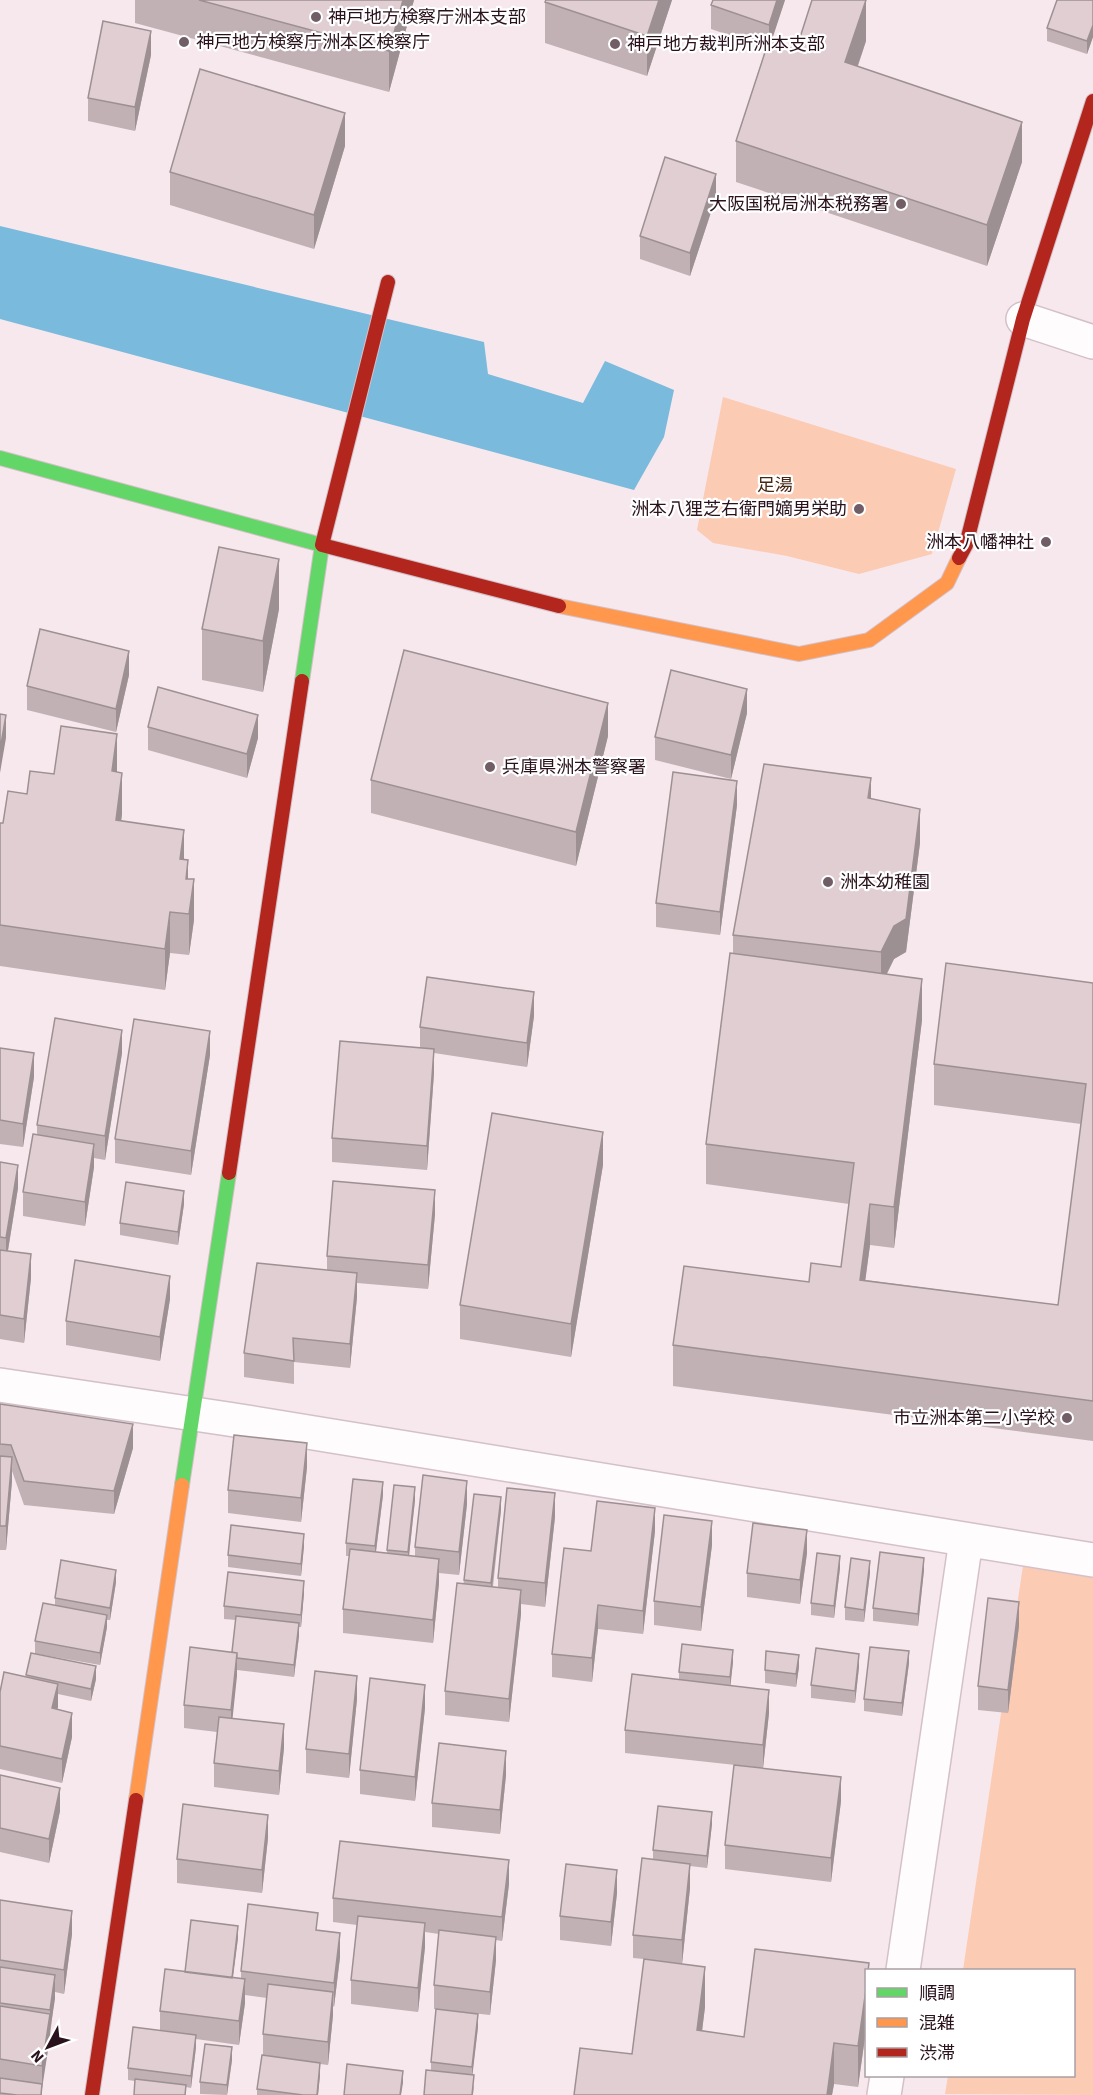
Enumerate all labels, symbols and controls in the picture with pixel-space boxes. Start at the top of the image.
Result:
place label: 神戸地方検察庁洲本支部 [328,5,526,30]
marker: 神戸地方検察庁洲本支部 [309,10,323,24]
place label: 神戸地方検察庁洲本区検察庁 [196,30,430,55]
place label: 神戸地方裁判所洲本支部 [627,32,825,57]
marker: 神戸地方検察庁洲本区検察庁 [177,35,191,49]
marker: 神戸地方裁判所洲本支部 [608,37,622,51]
place label: 大阪国税局洲本税務署 [709,192,889,217]
marker: 大阪国税局洲本税務署 [894,197,908,211]
park label: 足湯 [757,473,793,498]
place label: 洲本八狸芝右衛門嫡男栄助 [631,497,847,522]
marker: 洲本八狸芝右衛門嫡男栄助 [852,502,866,516]
place label: 洲本八幡神社 [926,530,1034,555]
marker: 洲本八幡神社 [1039,535,1053,549]
place label: 兵庫県洲本警察署 [502,755,646,780]
marker: 兵庫県洲本警察署 [483,760,497,774]
place label: 洲本幼稚園 [840,870,930,895]
marker: 洲本幼稚園 [821,875,835,889]
place label: 市立洲本第二小学校 [893,1406,1055,1431]
marker: 市立洲本第二小学校 [1060,1411,1074,1425]
legend [865,1969,1075,2077]
text: 順調 [919,1981,955,2006]
text: 混雑 [919,2011,955,2036]
north arrow [18,2017,78,2077]
text: 渋滞 [919,2041,955,2066]
text: N [26,2045,49,2067]

